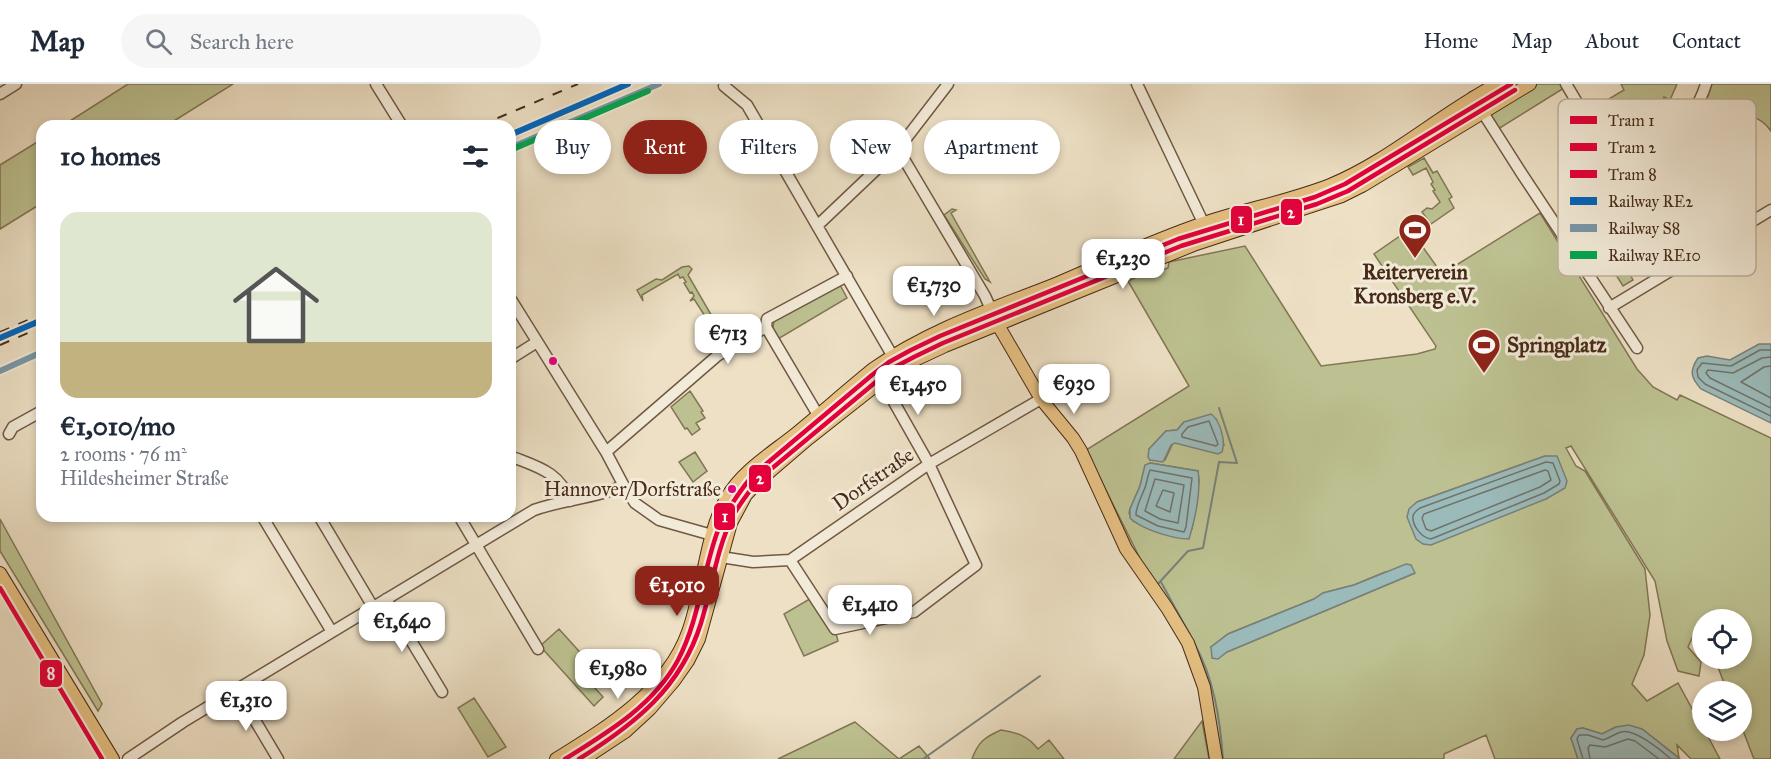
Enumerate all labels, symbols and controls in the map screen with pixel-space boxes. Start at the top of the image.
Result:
search box [121,14,541,68]
text: Map [30,24,85,59]
icon: search [142,25,175,58]
text: Search here [190,28,294,55]
text: Home [1423,28,1478,54]
text: Map [1511,28,1552,54]
text: About [1585,28,1639,54]
text: Contact [1672,28,1741,54]
legend [1558,99,1756,276]
text: Tram 1 [1608,111,1655,130]
chip: Buy [534,120,611,174]
chip: Rent [623,120,707,174]
chip: Filters [719,120,818,174]
chip: New [830,120,912,174]
chip: Apartment [924,120,1060,174]
text: Tram 2 [1608,138,1656,157]
text: 10 homes [60,140,161,172]
icon: filters [459,140,492,173]
text: Tram 8 [1608,165,1657,184]
text: Railway RE2 [1608,192,1693,211]
line badge: 2 [1280,198,1303,226]
text: 2 [1287,203,1296,222]
line badge: 1 [1230,205,1253,234]
text: 1 [1238,210,1245,229]
sports icon: Reiterverein Kronsberg e.V. [1397,212,1433,259]
text: Railway S8 [1608,219,1680,238]
pin: €1,230 [1074,239,1172,290]
text: €1,230 [1096,246,1150,270]
text: Railway RE10 [1608,246,1701,265]
icon: home [222,251,330,359]
place label: Reiterverein Kronsberg e.V. [1354,259,1476,309]
pin: €1,730 [885,266,983,317]
text: €1,730 [907,273,961,297]
pin: €713 [692,314,764,365]
text: €713 [709,321,747,345]
sports icon: Springplatz [1466,327,1502,374]
place label: Springplatz [1507,332,1607,358]
unlabelled marker [547,355,559,367]
pin: €930 [1038,364,1110,415]
pin: €1,450 [869,365,967,416]
text: €930 [1053,371,1095,395]
text: €1,450 [889,372,947,396]
text: €1,010/mo [60,410,175,442]
street label: Dorfstraße [827,441,919,517]
text: 2 rooms · 76 m² [60,442,187,466]
line badge: 2 [748,464,772,493]
text: Hildesheimer Straße [60,466,229,490]
text: 2 [756,469,765,488]
place label: Hannover/Dorfstraße [544,477,721,501]
marker: Hannover/Dorfstraße [726,483,738,495]
line badge: 1 [713,502,736,531]
text: 1 [722,507,729,526]
pin: €1,010 [628,566,726,617]
text: €1,010 [649,573,705,597]
pin: €1,410 [821,585,919,636]
text: €1,410 [842,592,898,616]
pin: €1,640 [353,602,451,653]
text: €1,640 [373,609,431,633]
map controls [1692,609,1752,741]
button: locate [1692,609,1752,669]
pin: €1,980 [569,649,667,700]
text: €1,980 [589,656,647,680]
line badge: 8 [39,659,63,688]
text: 8 [47,664,55,683]
pin: €1,310 [197,681,295,732]
button: layers [1692,681,1752,741]
text: €1,310 [220,688,272,712]

